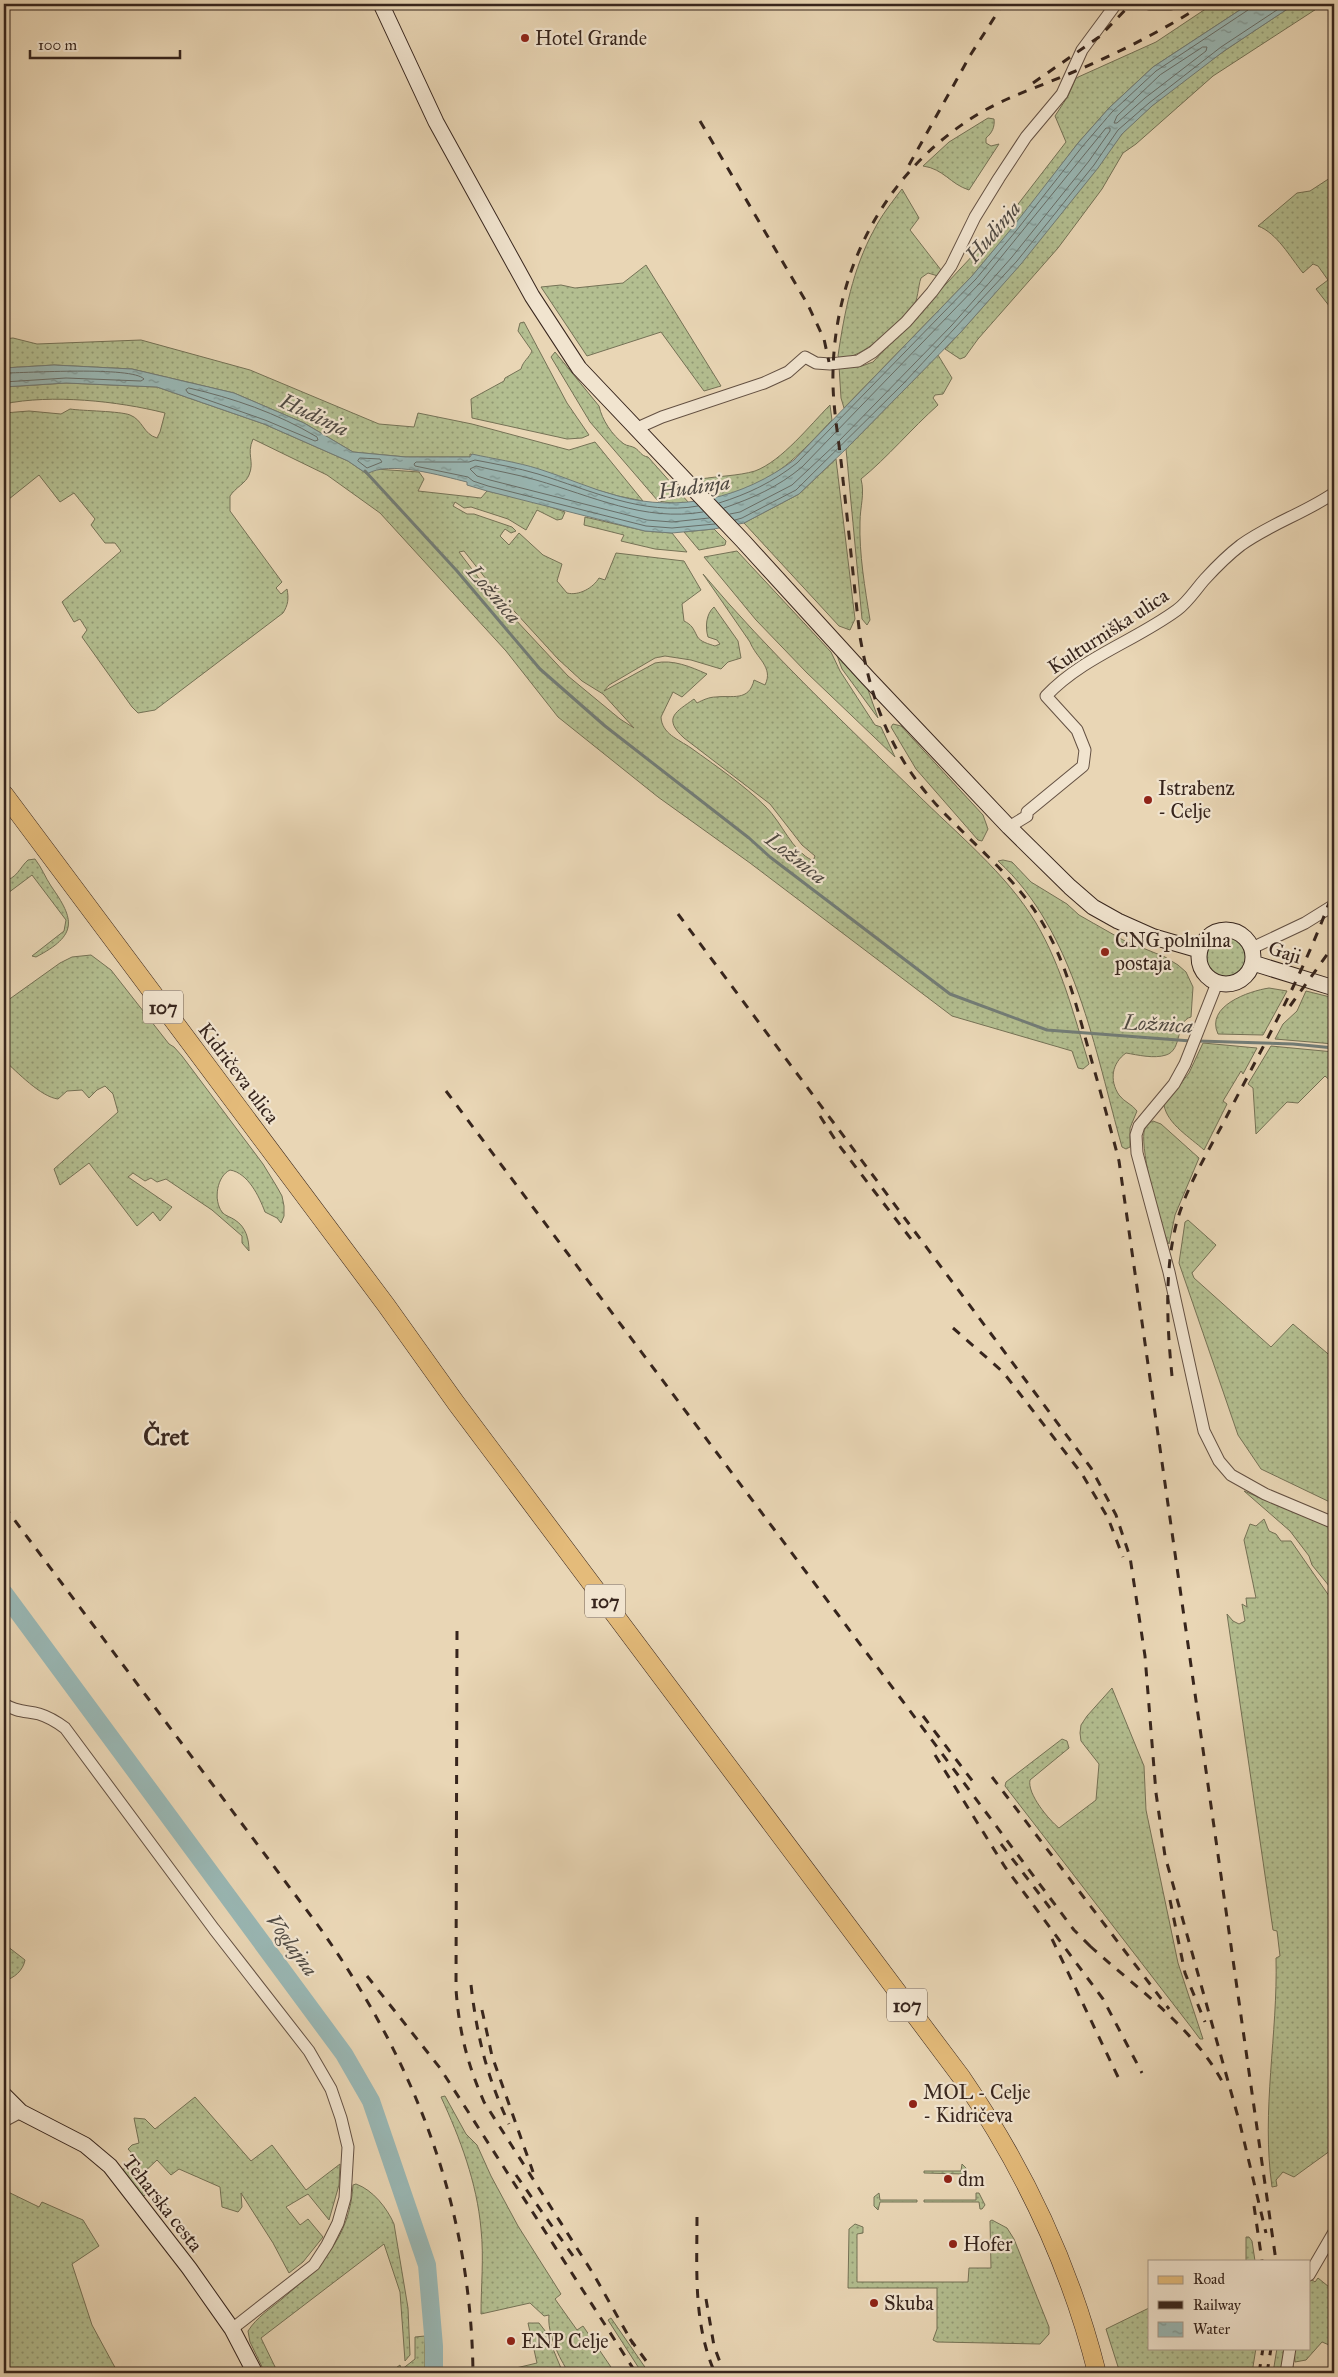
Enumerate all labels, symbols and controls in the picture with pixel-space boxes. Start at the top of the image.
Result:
place label: Hotel Grande [535,26,647,50]
scale bar [30,28,180,60]
marker: Hotel Grande [519,32,531,44]
text: 100 m [38,36,78,54]
water label: Hudinja [959,196,1026,269]
water label: Hudinja [275,387,352,442]
water label: Hudinja [655,469,732,505]
water label: Ložnica [461,558,527,629]
street label: Kulturniška ulica [1043,583,1173,679]
place label: Istrabenz - Celje [1158,776,1235,823]
marker: Istrabenz - Celje [1142,794,1154,806]
water label: Ložnica [760,826,832,890]
place label: CNG polnilna postaja [1114,928,1231,975]
street label: Gaji [1265,935,1305,969]
marker: CNG polnilna postaja [1099,946,1111,958]
road number: 107 [143,990,183,1024]
water label: Ložnica [1121,1009,1194,1039]
street label: Kidričeva ulica [193,1018,285,1129]
district label: Čret [143,1420,189,1452]
road number: 107 [585,1584,625,1618]
water label: Voglajna [261,1909,323,1981]
road number: 107 [887,1988,927,2022]
place label: MOL - Celje - Kidričeva [923,2080,1031,2127]
marker: MOL - Celje - Kidričeva [907,2098,919,2110]
street label: Teharska cesta [118,2150,209,2257]
place label: dm [958,2167,985,2191]
marker: dm [942,2173,954,2185]
place label: Hofer [963,2232,1013,2256]
marker: Hofer [947,2238,959,2250]
legend [1148,2260,1310,2350]
text: Road [1193,2270,1225,2288]
place label: Skuba [884,2291,934,2315]
text: Railway [1193,2296,1242,2314]
marker: Skuba [868,2297,880,2309]
text: Water [1193,2320,1230,2338]
place label: ENP Celje [521,2329,609,2353]
marker: ENP Celje [505,2335,517,2347]

